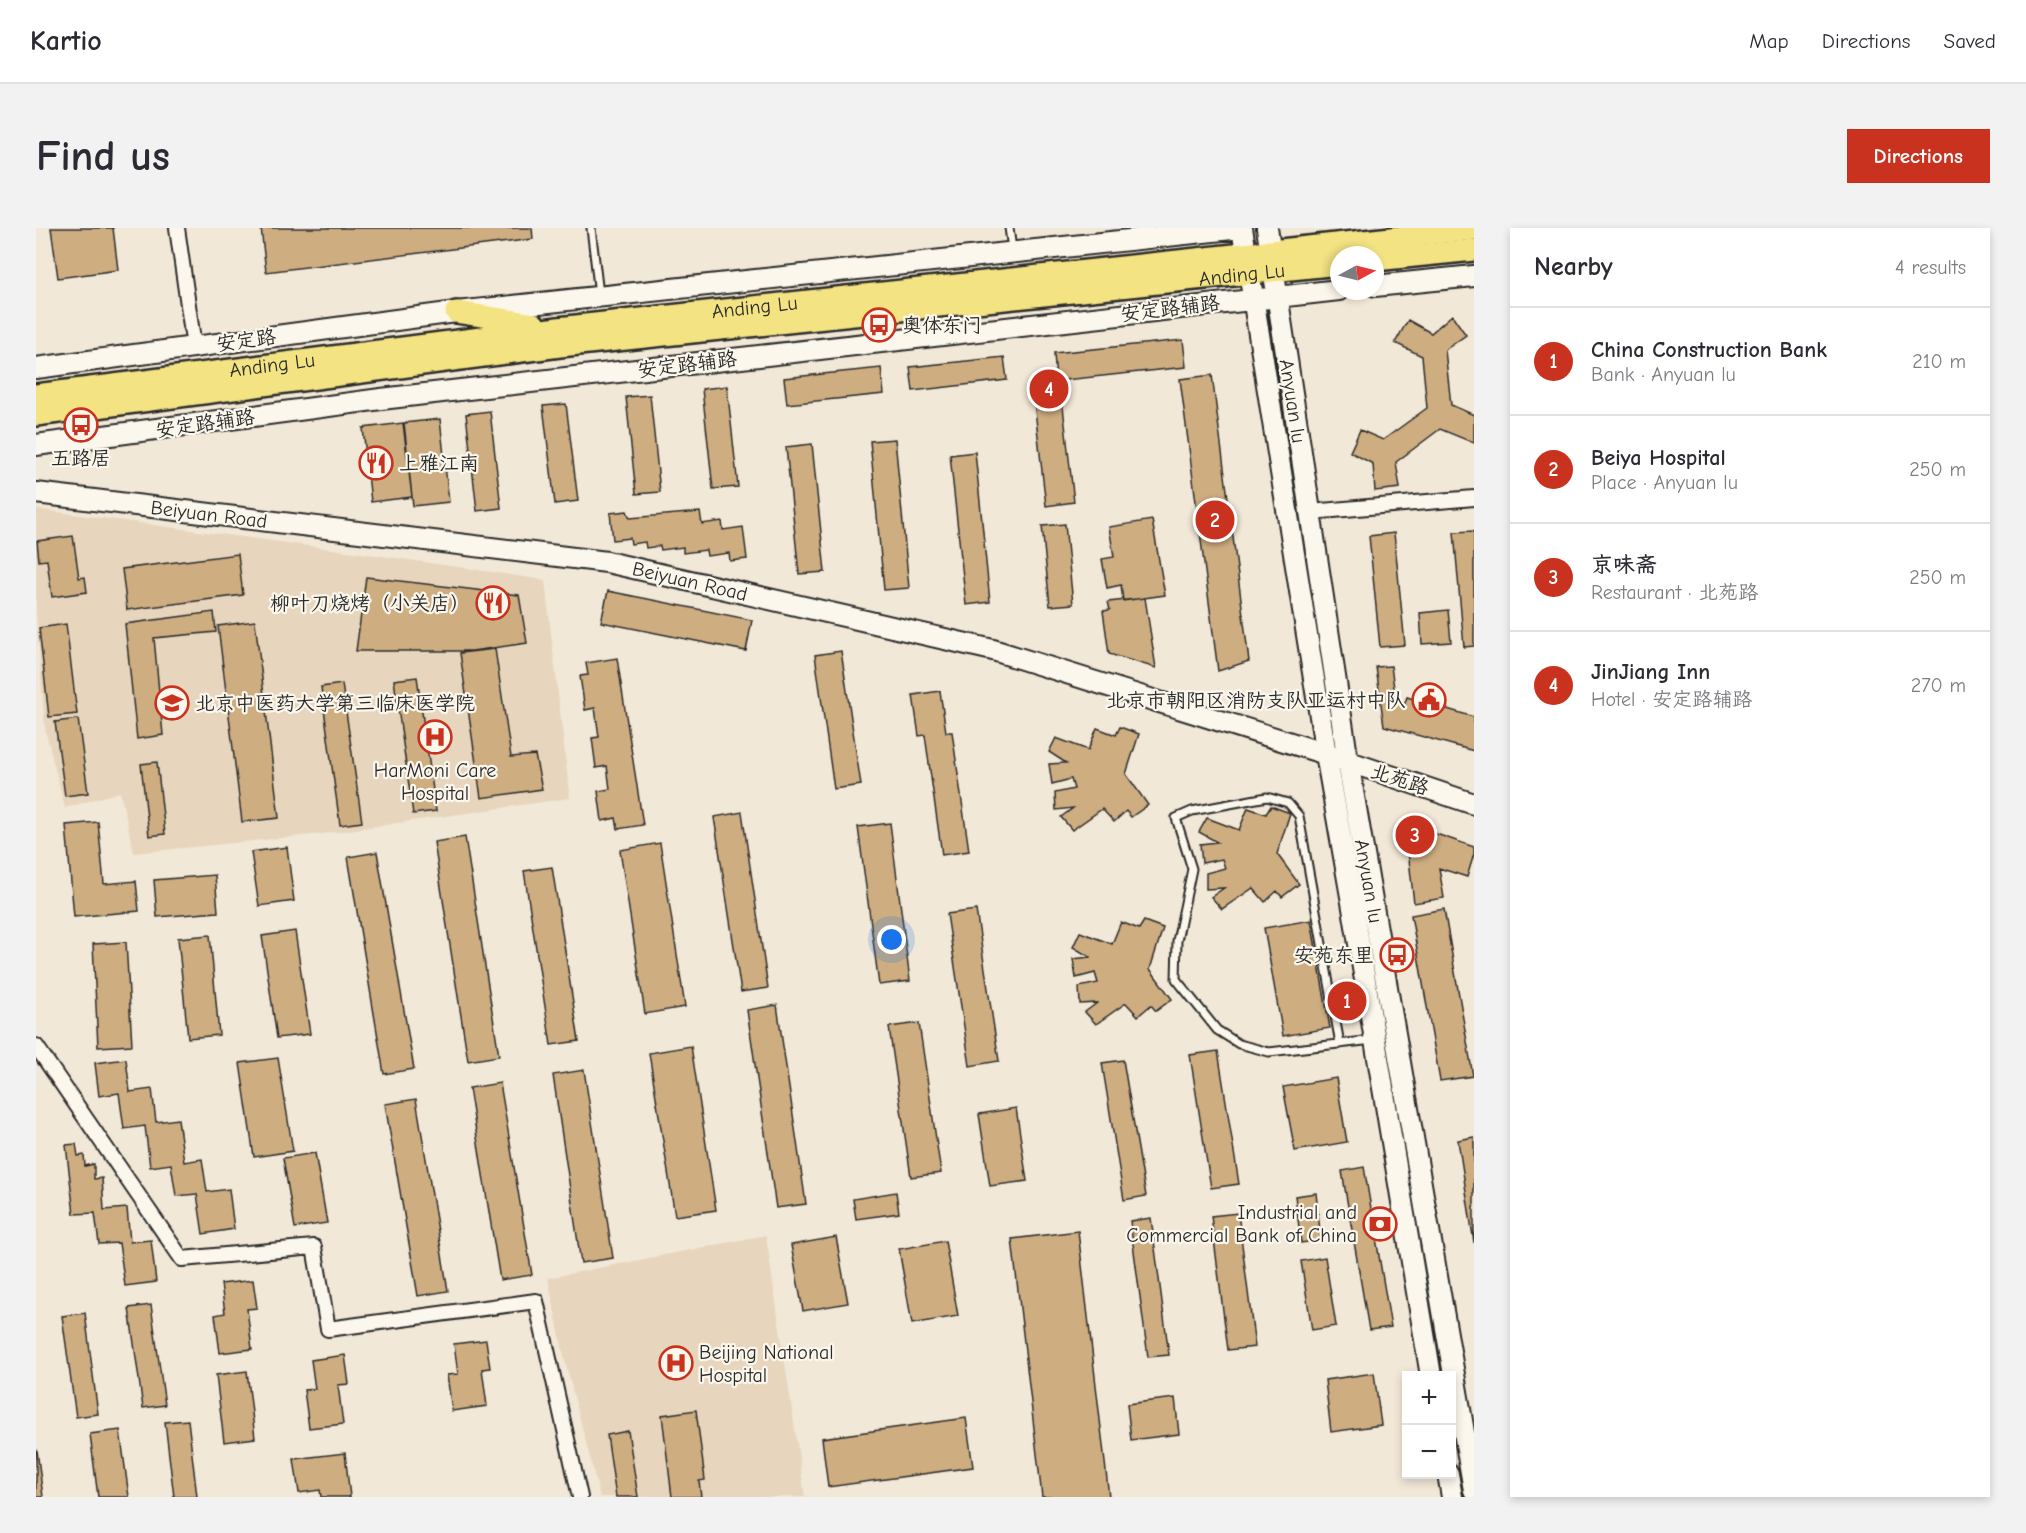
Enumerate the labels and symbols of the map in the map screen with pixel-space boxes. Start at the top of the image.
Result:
north arrow [1330,246,1384,300]
street label: Anding Lu [1198,259,1286,291]
street label: Anding Lu [711,291,799,323]
street label: 安定路辅路 [1119,291,1222,326]
bus stop icon: 奥体东门 [861,307,897,343]
place label: 奥体东门 [902,314,982,337]
street label: 安定路 [215,325,278,356]
street label: 安定路辅路 [636,347,739,382]
street label: Anding Lu [228,348,316,382]
street label: Anyuan lu [1275,358,1310,445]
pin: 4 [1030,366,1068,412]
street label: 安定路辅路 [154,405,257,442]
bus stop icon: 五路居 [63,407,99,443]
restaurant icon: 上雅江南 [358,445,394,481]
place label: 五路居 [51,447,111,470]
place label: 上雅江南 [399,452,479,475]
street label: Beiyuan Road [149,496,269,533]
pin: 2 [1196,498,1234,542]
street label: Beiyuan Road [630,557,750,606]
restaurant icon: 柳叶刀烧烤（小关店） [475,585,511,621]
place label: 柳叶刀烧烤（小关店） [270,592,470,615]
public building icon: 北京市朝阳区消防支队亚运村中队 [1411,682,1447,718]
school or university icon: 北京中医药大学第三临床医学院 [154,685,190,721]
place label: 北京市朝阳区消防支队亚运村中队 [1106,689,1406,712]
place label: 北京中医药大学第三临床医学院 [195,692,475,715]
hospital icon: HarMoni Care Hospital [417,719,453,755]
place label: HarMoni Care Hospital [374,759,496,805]
street label: 北苑路 [1368,759,1433,800]
pin: 3 [1396,812,1434,858]
street label: Anyuan lu [1350,837,1387,925]
your location [877,925,906,954]
bus stop icon: 安苑东里 [1379,937,1415,973]
place label: 安苑东里 [1294,944,1374,967]
pin: 1 [1328,978,1366,1024]
place label: Industrial and Commercial Bank of China [1126,1201,1357,1247]
bank icon: Industrial and Commercial Bank of China [1362,1206,1398,1242]
place label: Beijing National Hospital [699,1341,834,1387]
hospital icon: Beijing National Hospital [658,1345,694,1381]

